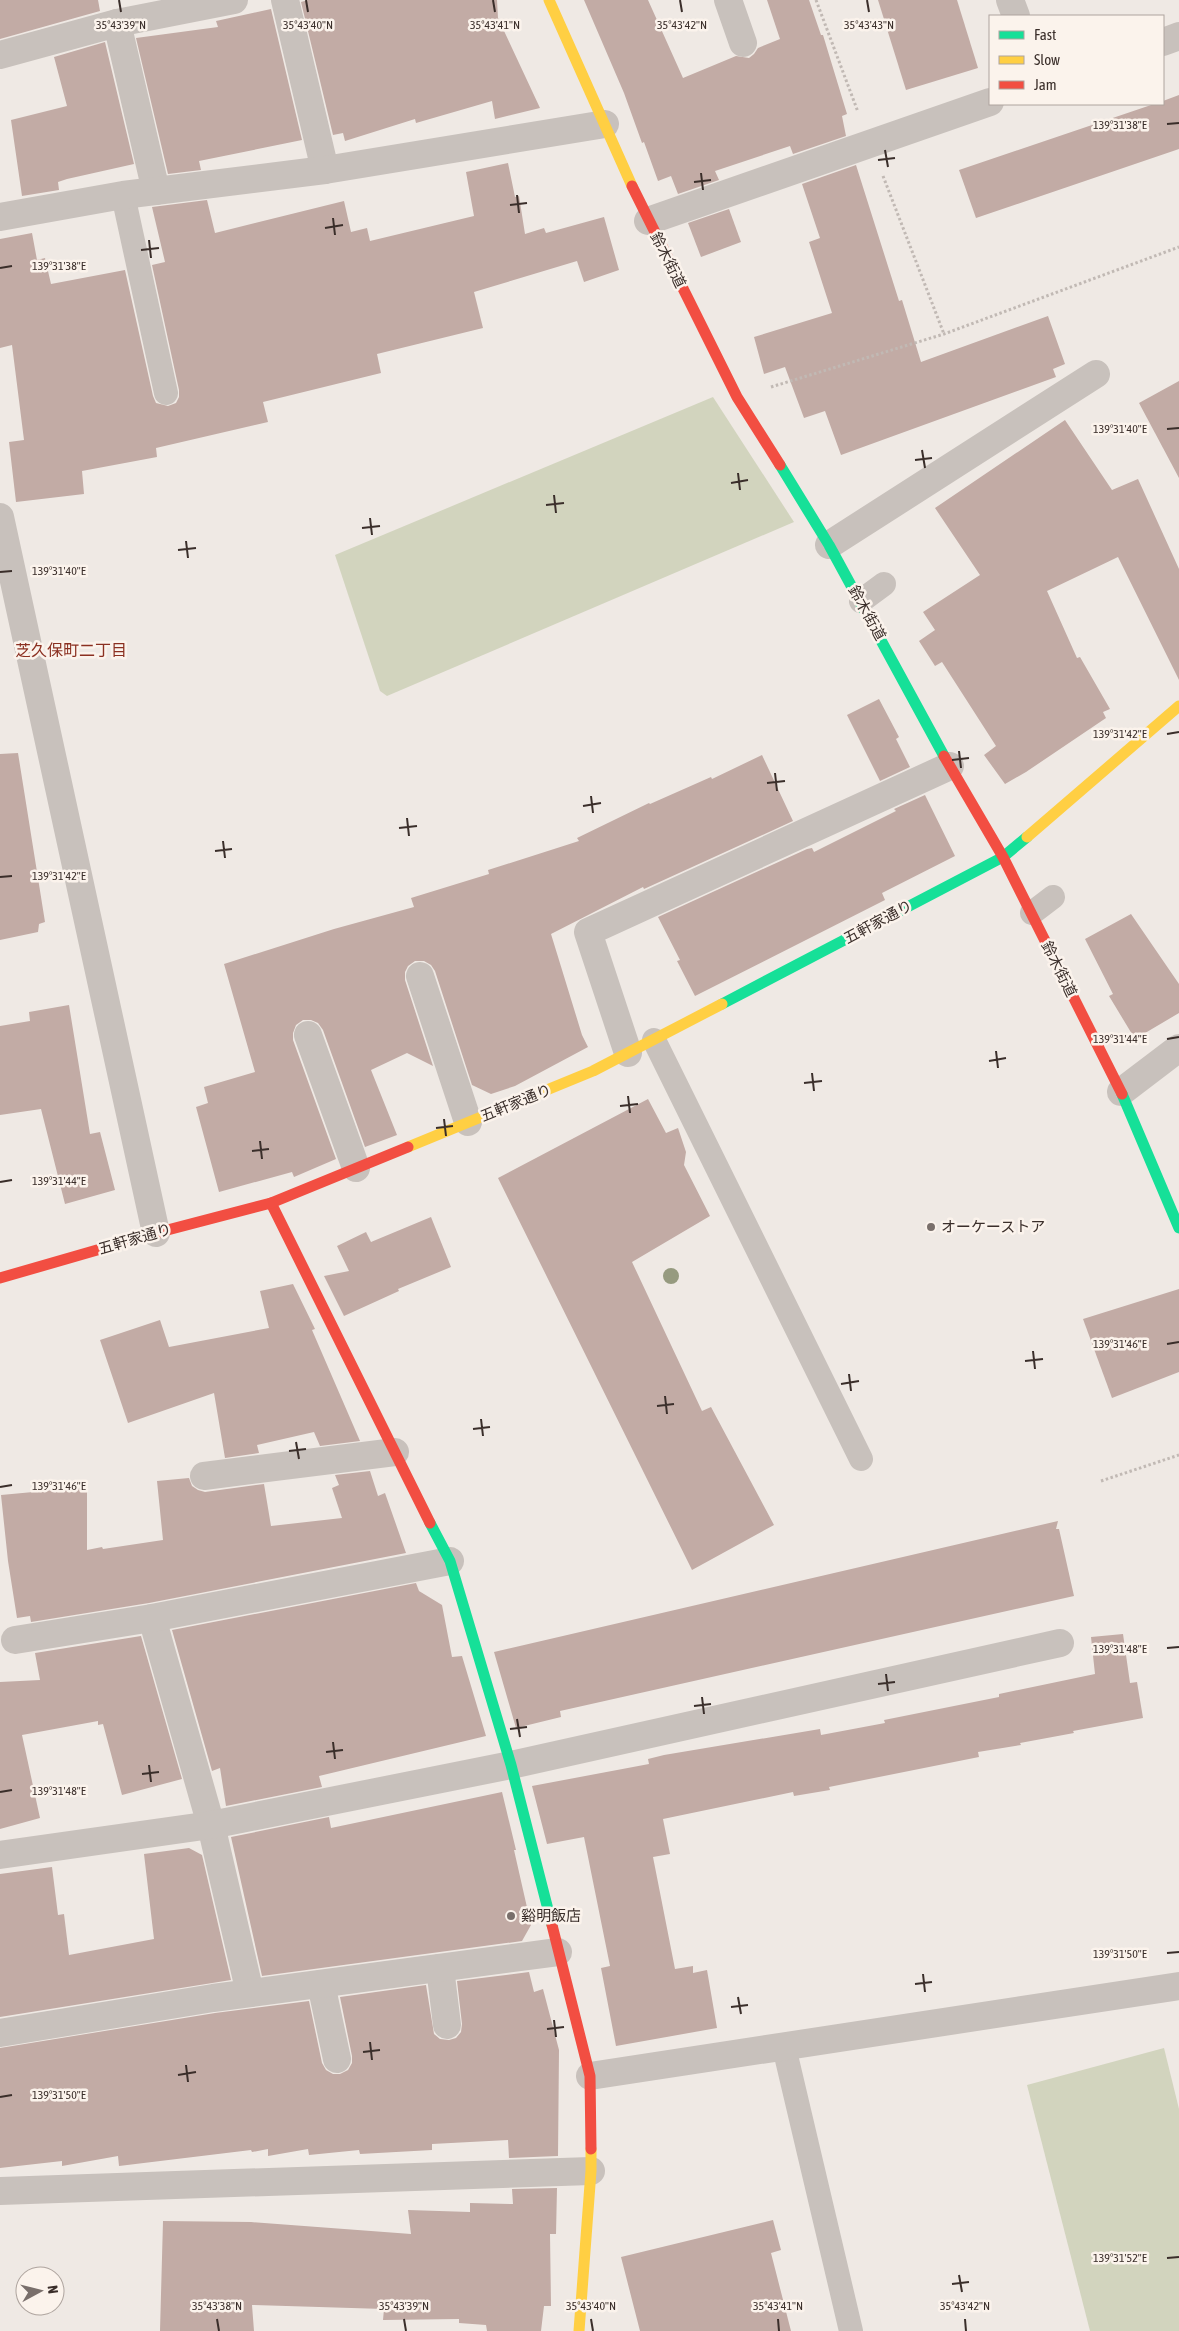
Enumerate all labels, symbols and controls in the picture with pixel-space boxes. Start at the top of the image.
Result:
legend [989,15,1164,105]
text: 35°43'39"N [96,18,146,32]
text: 35°43'40"N [283,18,333,32]
text: 35°43'41"N [470,18,520,32]
text: 35°43'42"N [657,18,707,32]
text: 35°43'43"N [844,18,894,32]
text: Fast [1034,26,1056,43]
text: Slow [1034,51,1060,68]
text: Jam [1034,76,1057,93]
text: 139°31'38"E [1093,118,1147,132]
street label: 鈴木街道 [647,229,690,290]
text: 139°31'38"E [32,259,86,273]
text: 139°31'40"E [1093,422,1147,436]
text: 139°31'40"E [32,564,86,578]
street label: 鈴木街道 [845,582,889,643]
district label: 芝久保町二丁目 [15,641,127,659]
text: 139°31'42"E [1093,727,1147,741]
text: 139°31'42"E [32,869,86,883]
street label: 五軒家通り [841,896,915,947]
street label: 鈴木街道 [1038,938,1081,999]
text: 139°31'44"E [1093,1032,1147,1046]
street label: 五軒家通り [478,1081,554,1124]
text: 139°31'44"E [32,1174,86,1188]
place label: オーケーストア [941,1218,1045,1235]
street label: 五軒家通り [96,1220,173,1257]
marker: オーケーストア [925,1221,937,1233]
text: 139°31'46"E [1093,1337,1147,1351]
text: 139°31'46"E [32,1479,86,1493]
text: 139°31'48"E [1093,1642,1147,1656]
text: 139°31'48"E [32,1784,86,1798]
place label: 谿明飯店 [521,1907,581,1924]
marker: 谿明飯店 [505,1910,517,1922]
text: 139°31'50"E [1093,1947,1147,1961]
text: 139°31'50"E [32,2088,86,2102]
text: 139°31'52"E [1093,2251,1147,2265]
north arrow [15,2266,65,2316]
text: N [44,2284,61,2294]
text: 35°43'38"N [192,2299,242,2313]
text: 35°43'39"N [379,2299,429,2313]
text: 35°43'40"N [566,2299,616,2313]
text: 35°43'41"N [753,2299,803,2313]
text: 35°43'42"N [940,2299,990,2313]

